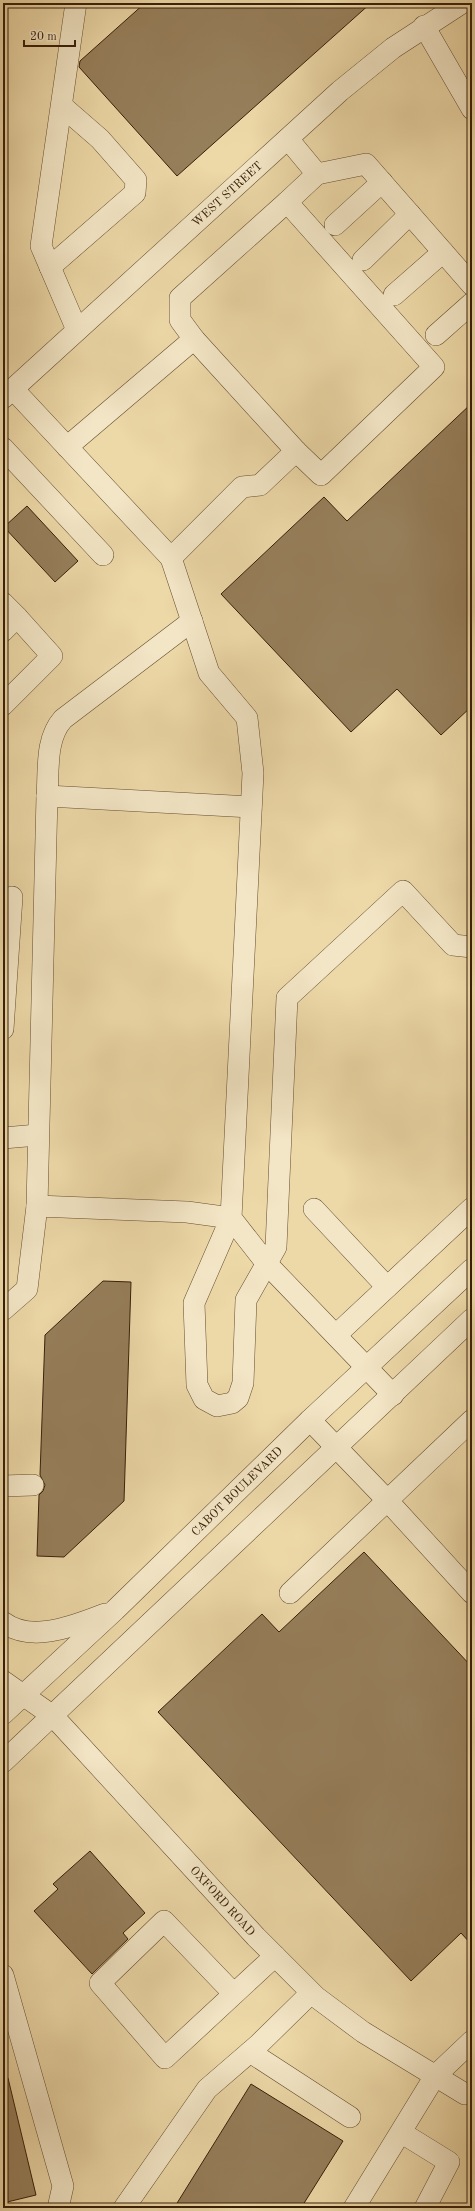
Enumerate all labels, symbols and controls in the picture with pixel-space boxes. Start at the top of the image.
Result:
scale bar [24,22,75,48]
text: 20 m [30,31,57,43]
street label: WEST STREET [190,160,265,230]
street label: CABOT BOULEVARD [190,1445,285,1539]
street label: OXFORD ROAD [187,1864,257,1939]

